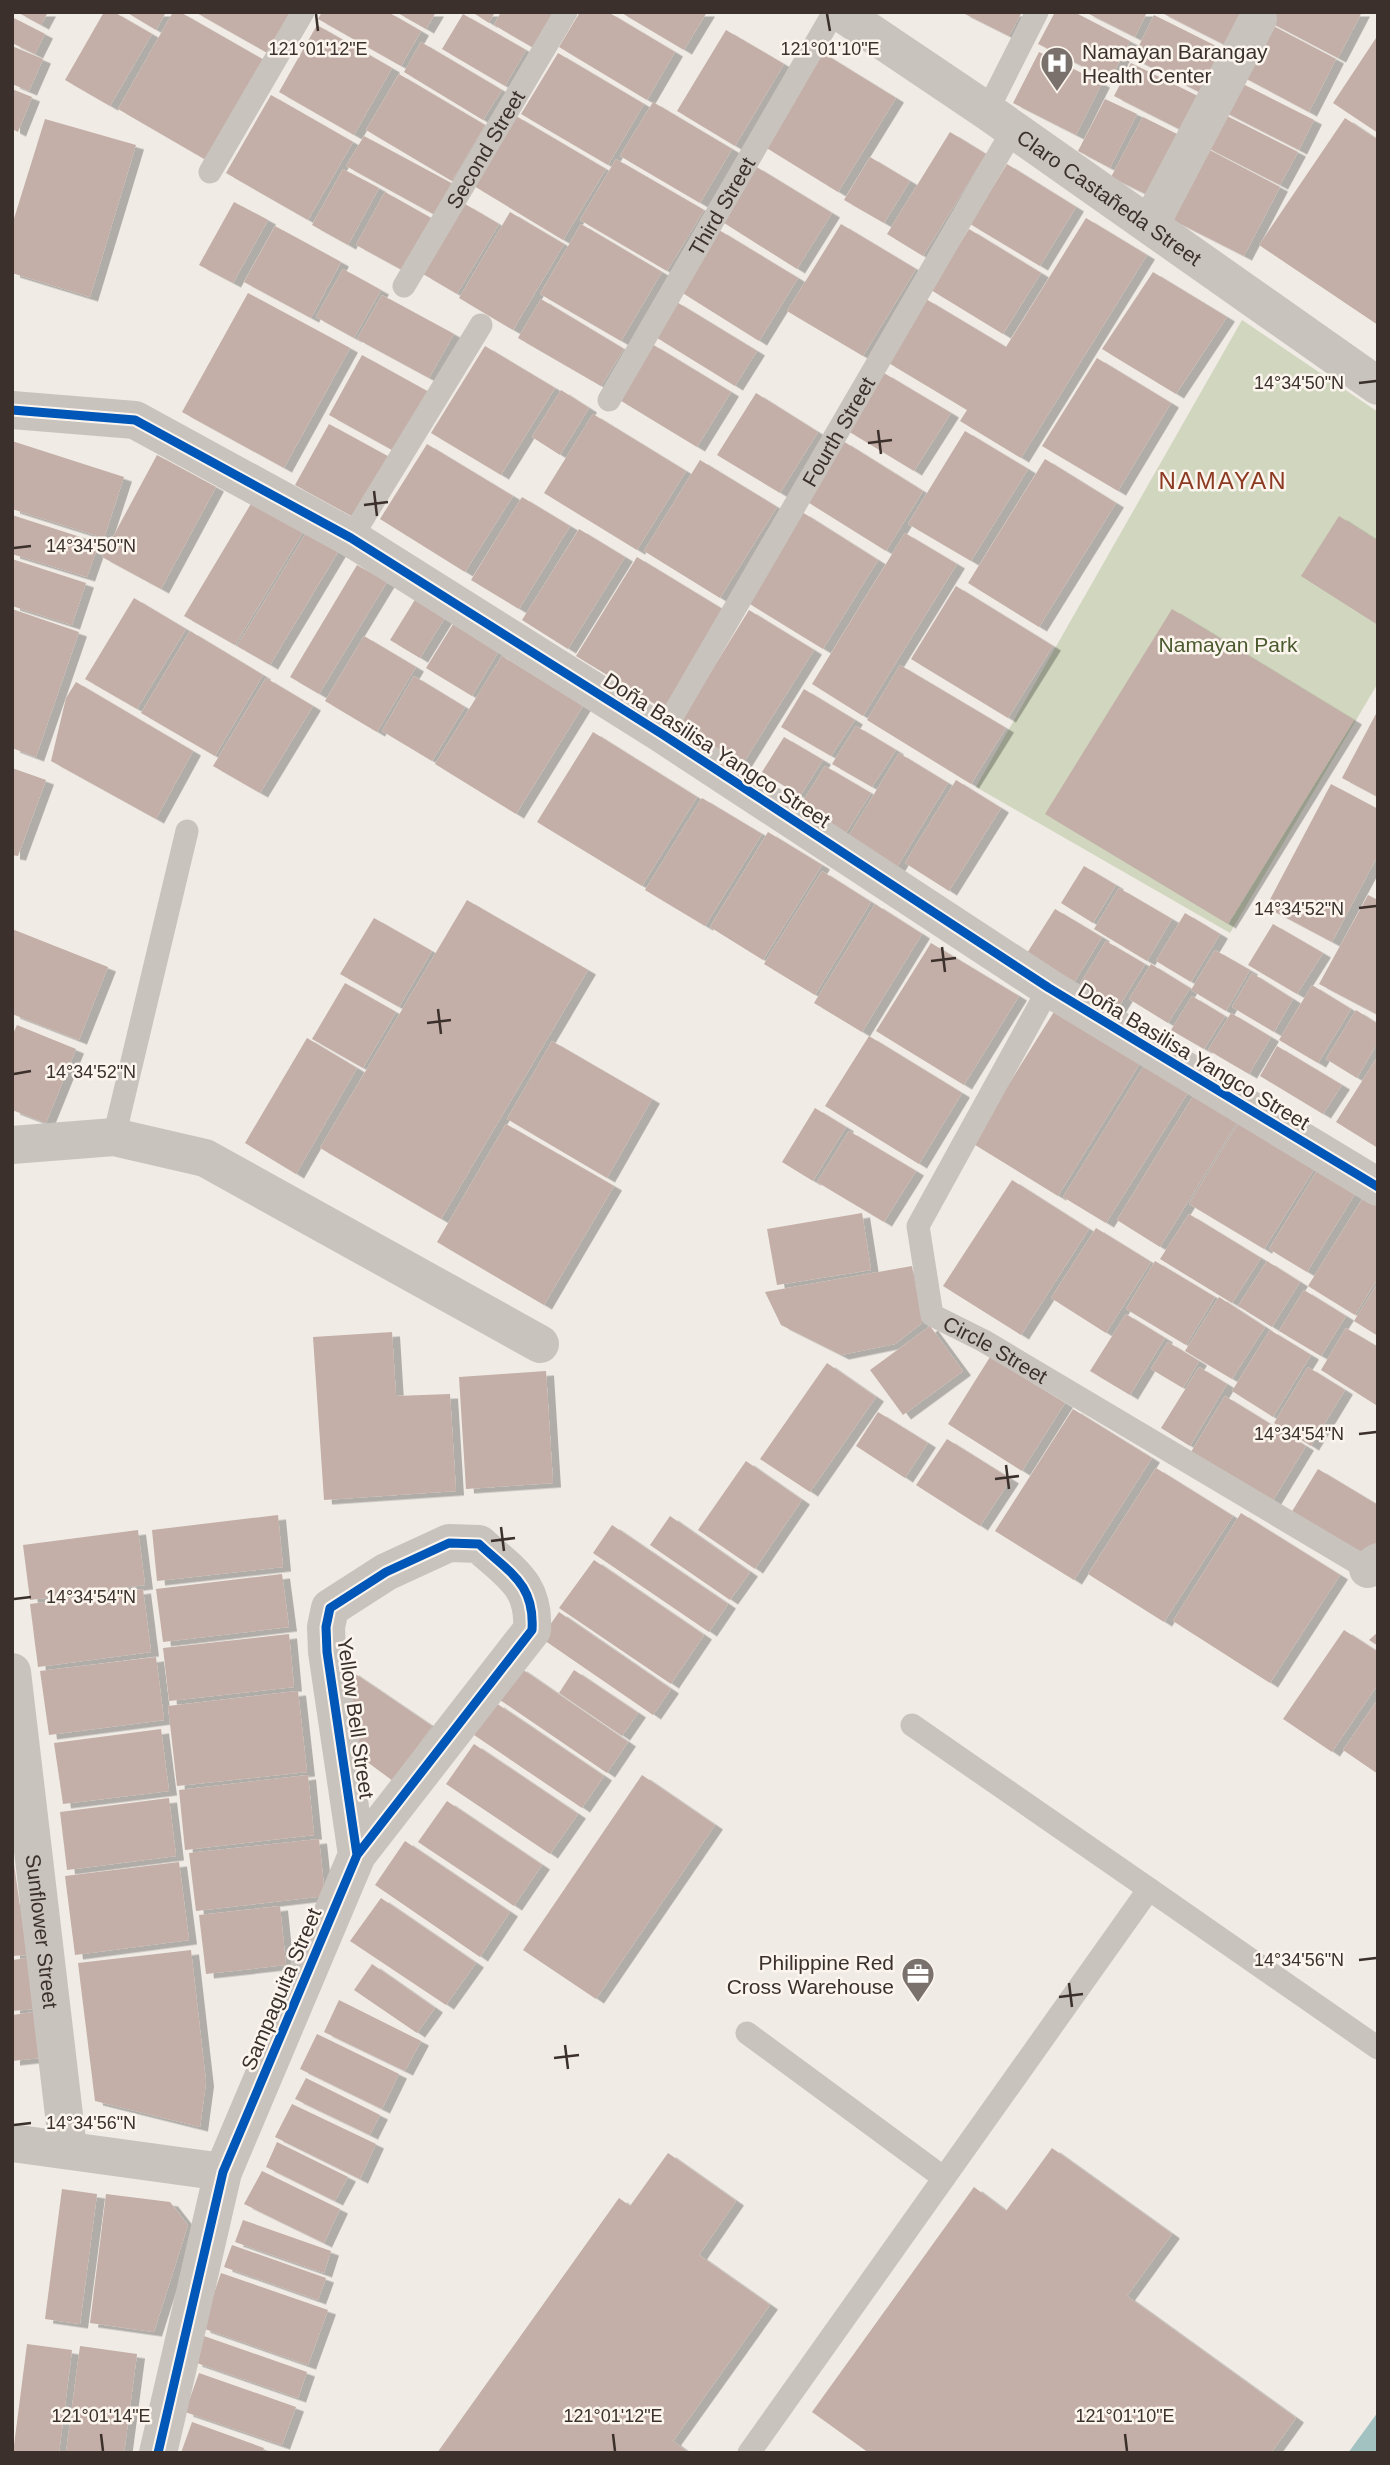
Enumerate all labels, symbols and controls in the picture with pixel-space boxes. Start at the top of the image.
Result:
text: 121°01'12"E [268,39,368,59]
text: 121°01'10"E [780,39,880,59]
place label: Namayan Barangay Health Center [1082,40,1268,87]
hospital icon: Namayan Barangay Health Center [1038,44,1076,93]
street label: Second Street [441,86,529,212]
street label: Claro Castañeda Street [1013,125,1206,270]
street label: Third Street [684,153,759,259]
street label: Fourth Street [797,372,879,490]
text: 14°34'50"N [1254,373,1344,393]
district label: NAMAYAN [1158,467,1288,494]
text: 14°34'50"N [46,536,136,556]
park label: Namayan Park [1159,633,1298,656]
street label: Doña Basilisa Yangco Street [599,668,835,832]
text: 14°34'52"N [1254,899,1344,919]
street label: Doña Basilisa Yangco Street [1074,978,1314,1134]
text: 14°34'52"N [46,1062,136,1082]
street label: Circle Street [940,1311,1052,1388]
text: 14°34'54"N [1254,1424,1344,1444]
text: 14°34'54"N [46,1587,136,1607]
street label: Yellow Bell Street [333,1636,379,1800]
street label: Sunflower Street [22,1853,63,2010]
street label: Sampaguita Street [236,1904,326,2074]
text: 14°34'56"N [1254,1950,1344,1970]
place label: Philippine Red Cross Warehouse [727,1951,894,1998]
office icon: Philippine Red Cross Warehouse [899,1955,937,2004]
text: 14°34'56"N [46,2113,136,2133]
text: 121°01'14"E [51,2406,151,2426]
text: 121°01'12"E [563,2406,663,2426]
text: 121°01'10"E [1075,2406,1175,2426]

